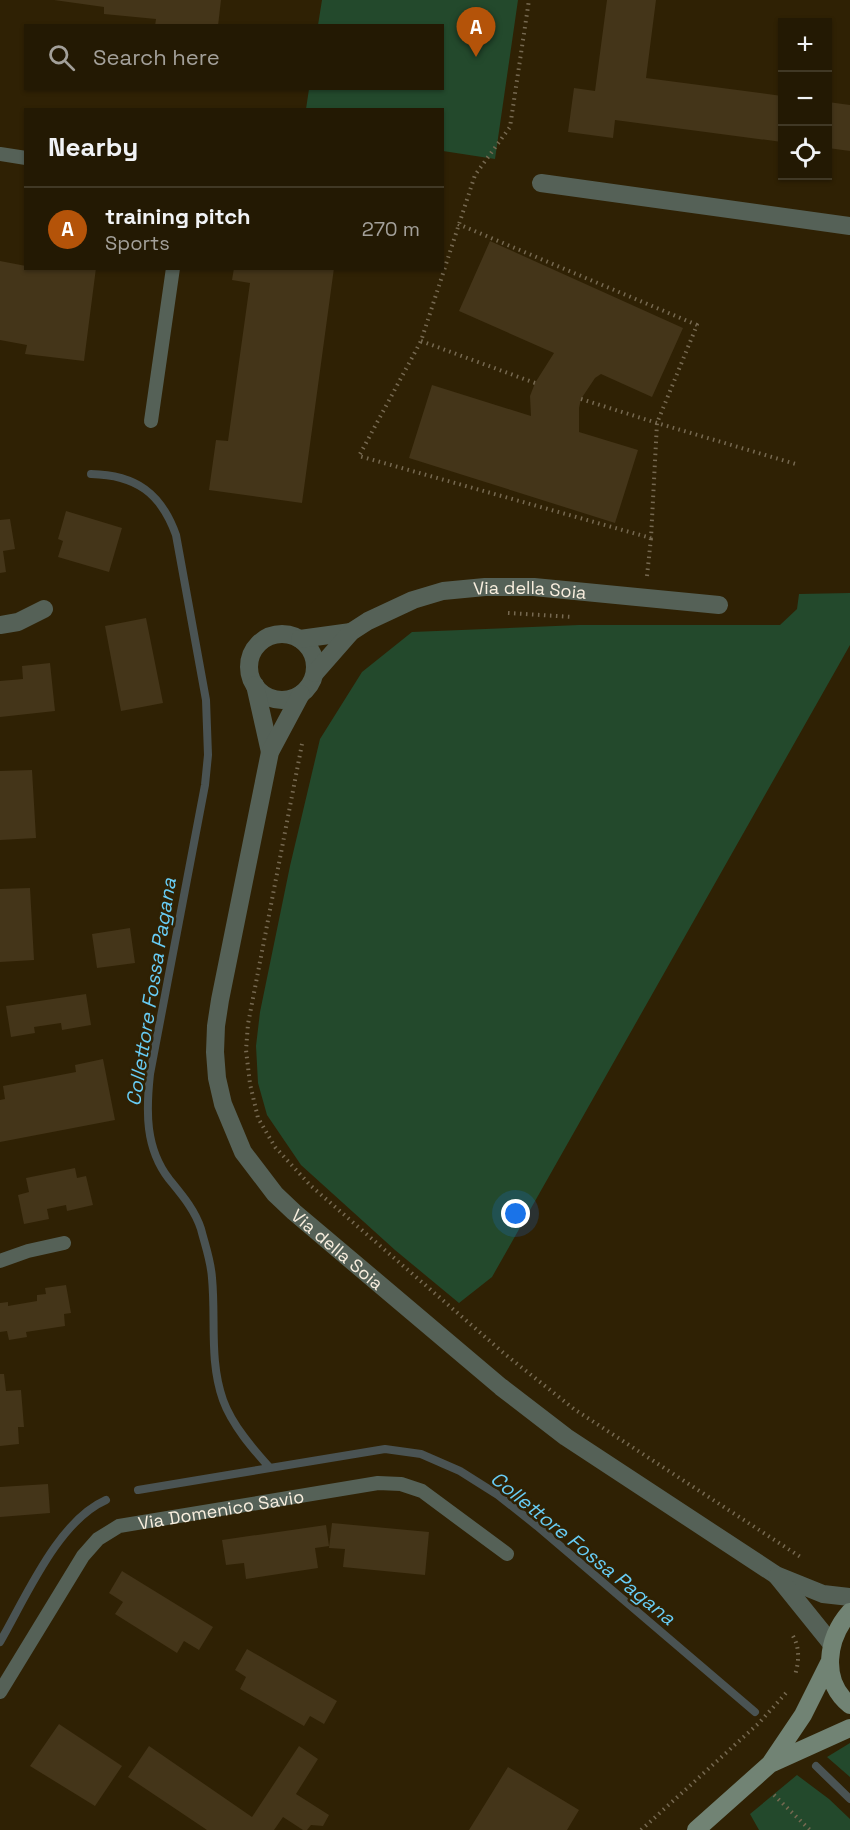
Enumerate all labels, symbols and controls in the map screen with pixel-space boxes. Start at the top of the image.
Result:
pin: A [456,8,496,57]
map controls [778,18,832,180]
button: + [778,18,832,72]
search box [24,24,444,90]
icon: search [45,41,78,74]
text: Search here [93,43,220,71]
button: − [778,72,832,126]
button: locate [778,126,832,180]
text: Nearby [48,130,138,164]
text: training pitch [105,202,251,230]
text: A [61,216,74,242]
text: 270 m [362,216,420,242]
text: Sports [105,230,170,256]
street label: Via della Soia [472,576,588,604]
water label: Collettore Fossa Pagana [120,876,182,1108]
your location [501,1199,530,1228]
street label: Via della Soia [287,1203,388,1294]
water label: Collettore Fossa Pagana [485,1465,681,1631]
street label: Via Domenico Savio [136,1484,306,1534]

